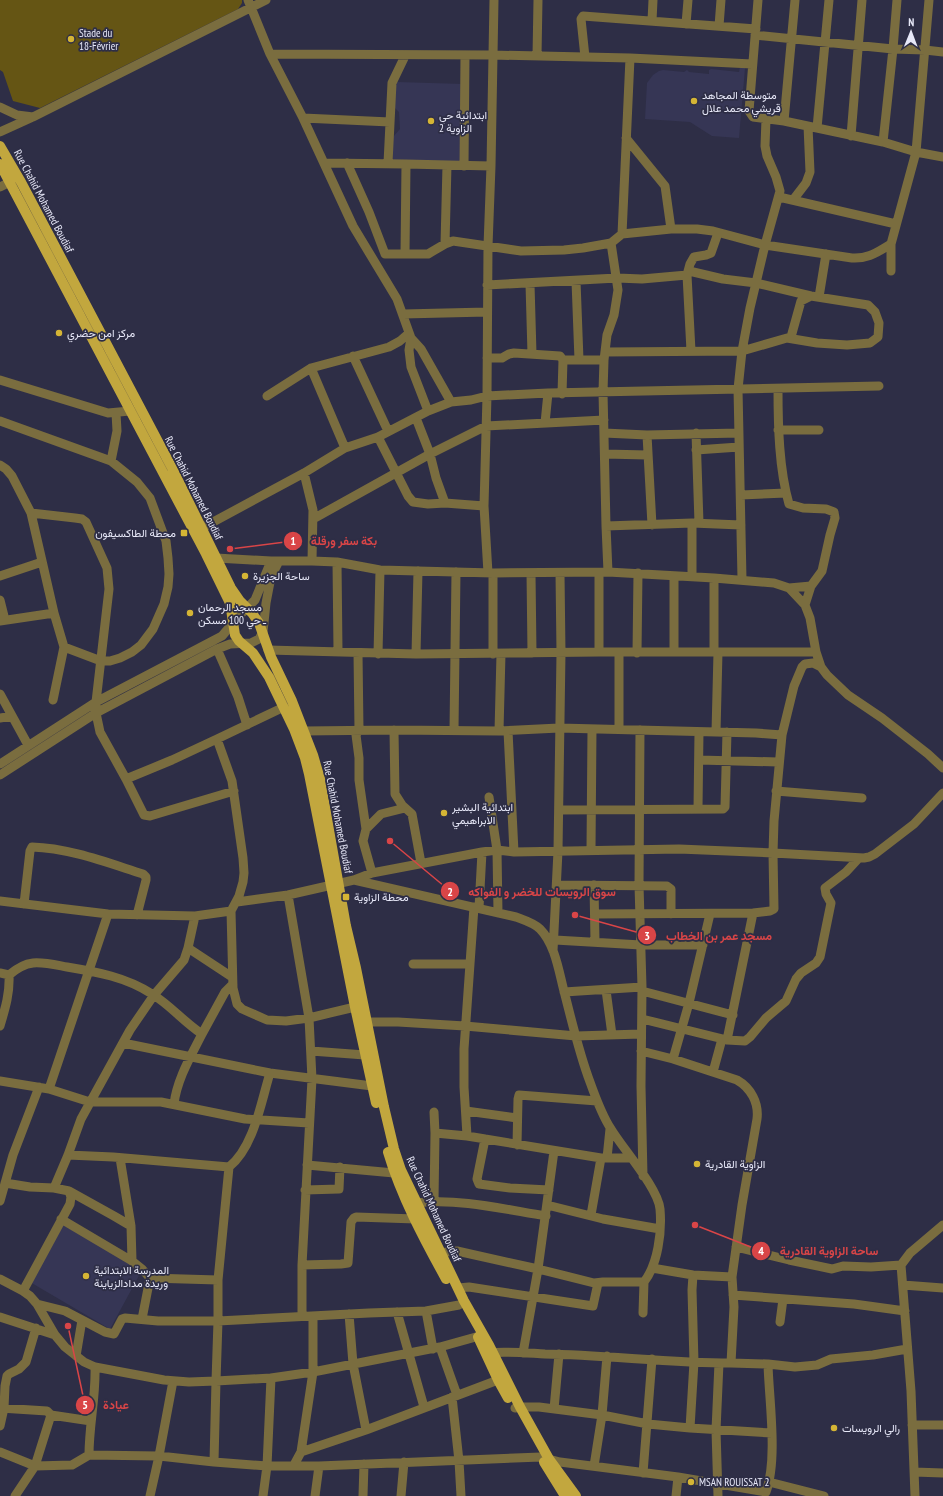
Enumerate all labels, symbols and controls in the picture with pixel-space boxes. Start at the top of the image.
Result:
north arrow [891,12,931,52]
text: N [908,15,914,29]
place label: Stade du 18-Février [79,26,118,53]
marker: Stade du 18-Février [66,34,76,44]
place label: متوسطة المجاهد قريشي محمد علال [702,88,781,118]
marker: متوسطة المجاهد قريشي محمد علال [689,96,699,106]
place label: ابتدائية حي الزاوية 2 [439,108,487,135]
marker: ابتدائية حي الزاوية 2 [426,116,436,126]
street label: Rue Chahid Mohamed Boudiaf [11,147,78,256]
place label: مركز امن حضري [67,326,135,343]
marker: مركز امن حضري [54,328,64,338]
street label: Rue Chahid Mohamed Boudiaf [162,434,227,543]
place label: محطة الطاكسيفون [95,526,176,540]
marker: محطة الطاكسيفون [179,528,189,538]
callout: بكة سفر ورقلة [283,529,385,553]
text: 1 [290,533,296,548]
text: بكة سفر ورقلة [311,533,377,549]
place label: ساحة الجزيرة [253,569,310,583]
marker: ساحة الجزيرة [240,571,250,581]
place label: مسجد الرحمان ـ حي 100 مسكن [198,600,267,630]
marker: مسجد الرحمان ـ حي 100 مسكن [185,608,195,618]
street label: Rue Chahid Mohamed Boudiaf [320,760,356,876]
place label: ابتدائية البشير الابراهيمي [451,800,513,830]
marker: ابتدائية البشير الابراهيمي [439,808,449,818]
callout: سوق الرويسات للخضر و الفواكه [440,879,623,903]
text: 2 [447,884,453,899]
text: سوق الرويسات للخضر و الفواكه [468,884,616,900]
place label: محطة الزاوية [354,890,409,904]
marker: محطة الزاوية [341,892,351,902]
callout: مسجد عمر بن الخطاب [637,923,780,947]
text: 3 [644,928,650,943]
text: مسجد عمر بن الخطاب [666,928,773,944]
street label: Rue Chahid Mohamed Boudiaf [403,1154,465,1265]
place label: الزاوية القادرية [705,1157,765,1171]
marker: الزاوية القادرية [692,1159,702,1169]
callout: ساحة الزاوية القادرية [751,1239,886,1263]
text: 4 [758,1243,764,1258]
text: ساحة الزاوية القادرية [780,1243,879,1259]
place label: المدرسة الابتدائية وريدة مدادالزياينة [94,1263,169,1290]
marker: المدرسة الابتدائية وريدة مدادالزياينة [81,1271,91,1281]
callout: عيادة [75,1393,137,1417]
text: 5 [82,1397,88,1412]
text: عيادة [103,1397,129,1412]
place label: رالي الرويسات [842,1421,900,1438]
marker: رالي الرويسات [829,1423,839,1433]
place label: MSAN ROUISSAT 2 [699,1475,769,1489]
marker: MSAN ROUISSAT 2 [686,1477,696,1487]

